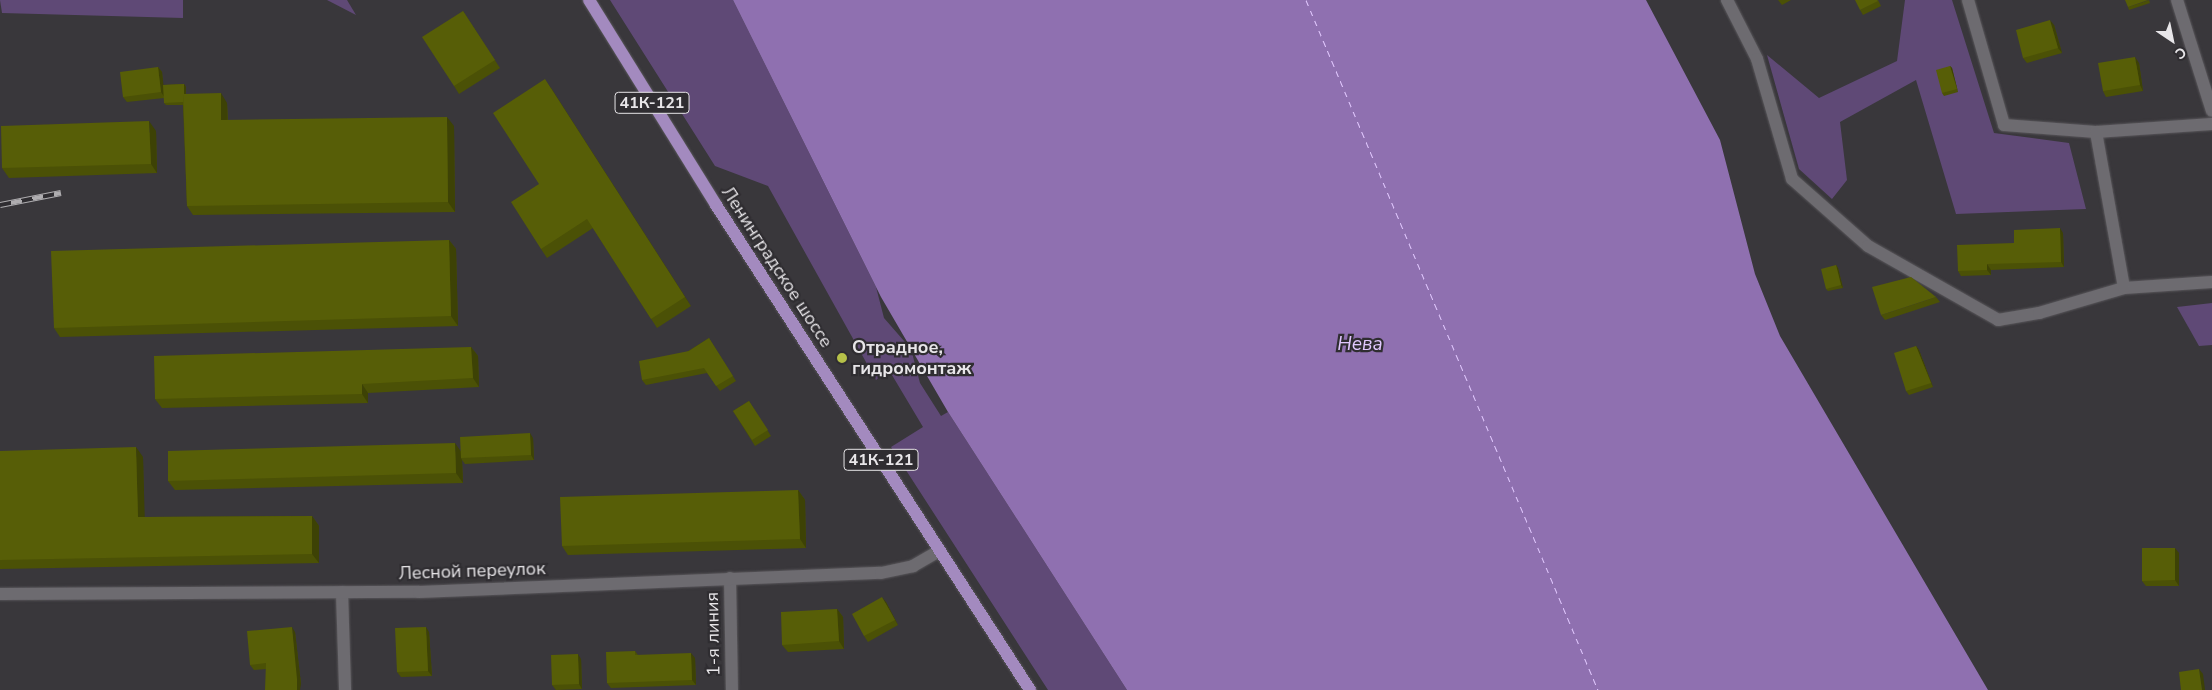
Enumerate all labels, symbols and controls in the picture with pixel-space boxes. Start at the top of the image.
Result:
north arrow [2147,15,2197,65]
text: С [2171,42,2190,63]
road number: 41К-121 [614,90,690,116]
street label: Ленинградское шоссе [717,182,837,352]
water label: Нева [1337,334,1383,356]
place label: Отрадное, гидромонтаж [852,337,971,379]
marker: Отрадное, гидромонтаж [836,352,848,364]
road number: 41К-121 [844,446,918,474]
street label: Лесной переулок [398,558,546,584]
street label: 1-я линия [701,592,725,676]

